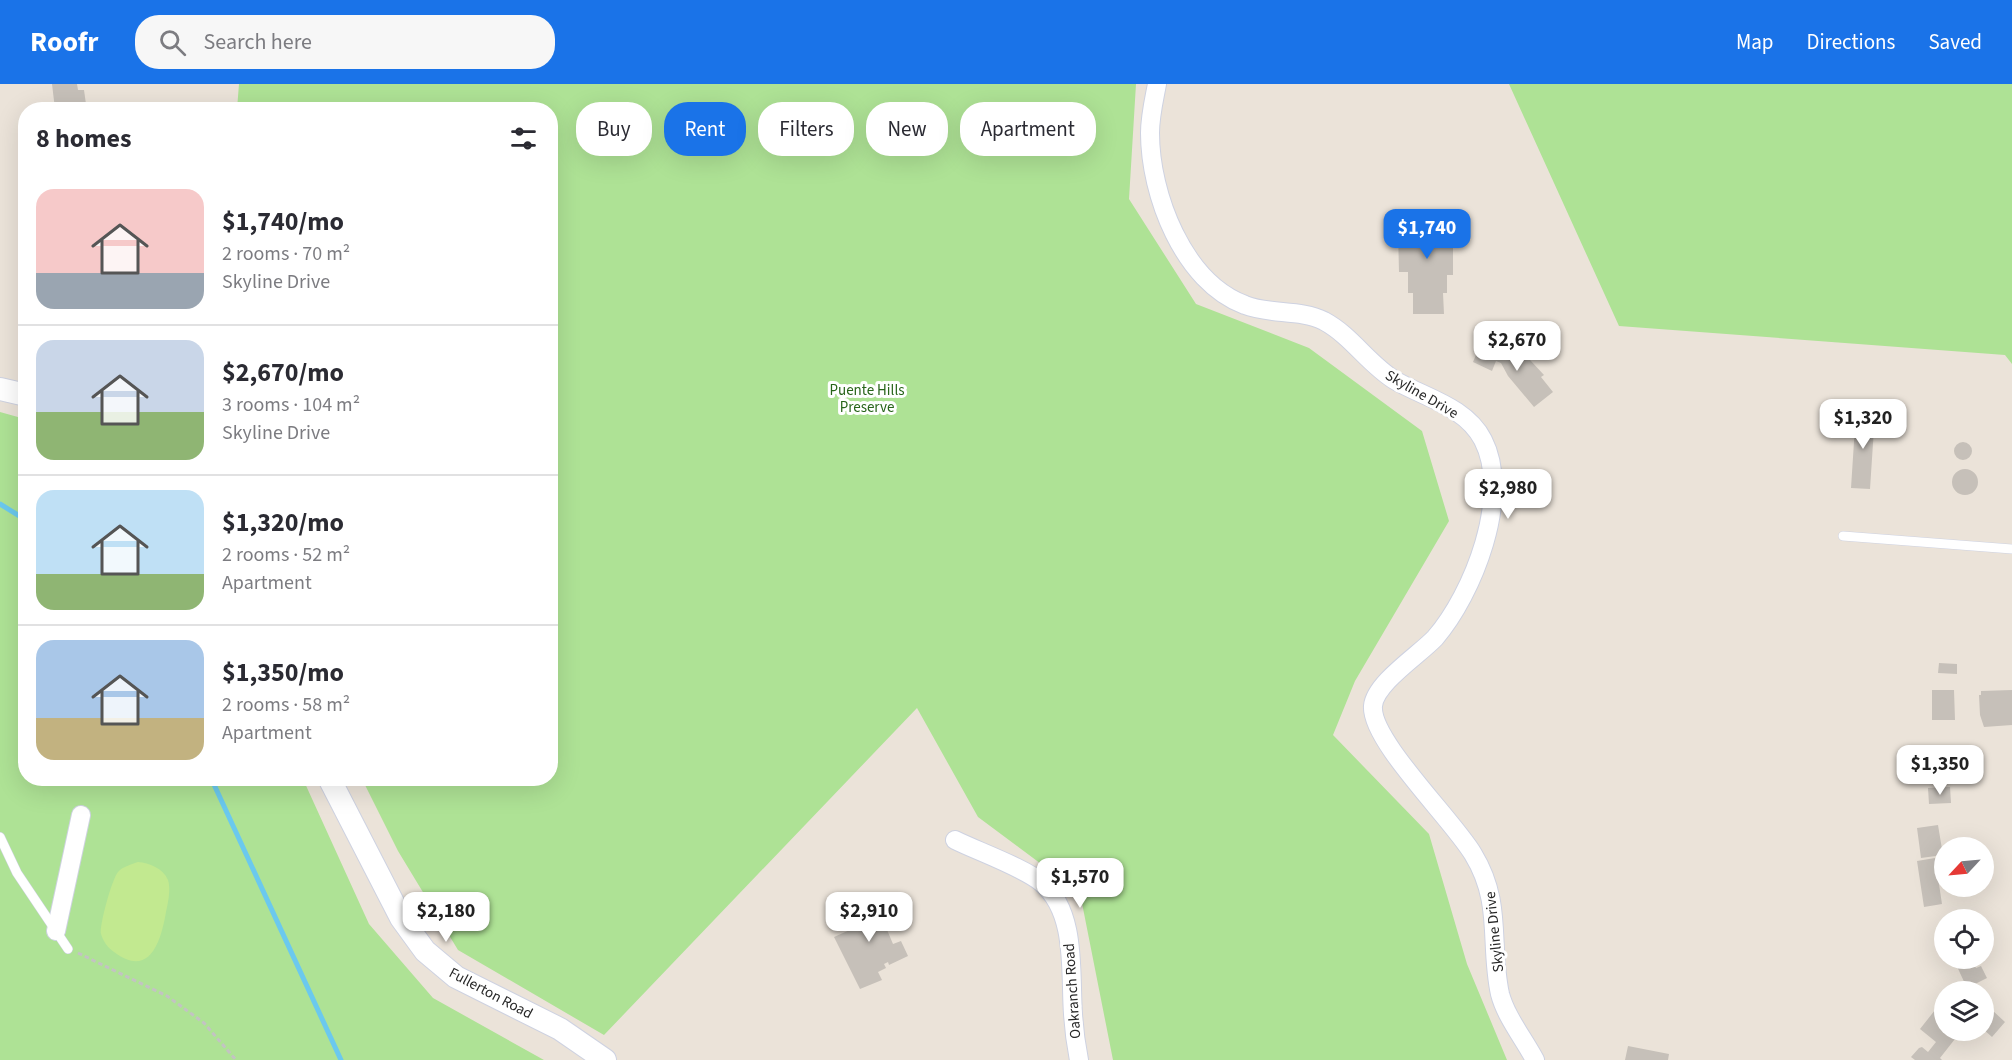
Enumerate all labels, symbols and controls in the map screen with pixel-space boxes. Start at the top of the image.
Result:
search box [135,15,555,69]
text: Roofr [30,22,99,62]
icon: search [156,26,189,59]
text: Search here [204,26,312,58]
text: Map [1736,27,1774,57]
text: Directions [1807,27,1895,57]
text: Saved [1928,27,1982,57]
chip: Buy [576,102,652,156]
chip: Rent [664,102,746,156]
chip: Filters [758,102,854,156]
chip: New [866,102,948,156]
chip: Apartment [960,102,1096,156]
text: 8 homes [36,120,131,157]
icon: filters [507,122,540,155]
text: $1,740/mo [222,203,344,240]
pin: $1,740 [1378,209,1476,260]
icon: home [84,213,156,285]
text: $1,740 [1398,214,1456,242]
text: 2 rooms · 70 m² [222,240,350,268]
text: Skyline Drive [222,268,330,296]
pin: $2,670 [1468,321,1566,372]
text: $2,670 [1488,326,1546,354]
text: $2,670/mo [222,354,344,391]
icon: home [84,364,156,436]
street label: Skyline Drive [1381,365,1462,424]
park label: Puente Hills Preserve [829,380,905,418]
text: 3 rooms · 104 m² [222,391,360,419]
pin: $1,320 [1814,399,1912,450]
text: $1,320 [1834,404,1892,432]
text: Skyline Drive [222,419,330,447]
pin: $2,980 [1459,469,1557,520]
text: $2,980 [1479,474,1537,502]
text: $1,320/mo [222,504,344,541]
icon: home [84,514,156,586]
text: 2 rooms · 52 m² [222,541,350,569]
text: Apartment [222,569,312,597]
text: $1,350/mo [222,654,344,691]
icon: home [84,664,156,736]
text: 2 rooms · 58 m² [222,691,350,719]
text: Apartment [222,719,312,747]
pin: $1,350 [1891,745,1989,796]
text: $1,350 [1911,750,1969,778]
north arrow [1934,837,1994,897]
map controls [1934,837,1994,1041]
pin: $1,570 [1031,858,1129,909]
text: $1,570 [1051,863,1109,891]
street label: Skyline Drive [1480,891,1509,973]
pin: $2,180 [397,892,495,943]
pin: $2,910 [820,892,918,943]
text: $2,180 [417,897,475,925]
text: $2,910 [840,897,898,925]
button: locate [1934,909,1994,969]
street label: Oakranch Road [1059,942,1086,1039]
street label: Fullerton Road [445,963,536,1024]
button: layers [1934,981,1994,1041]

